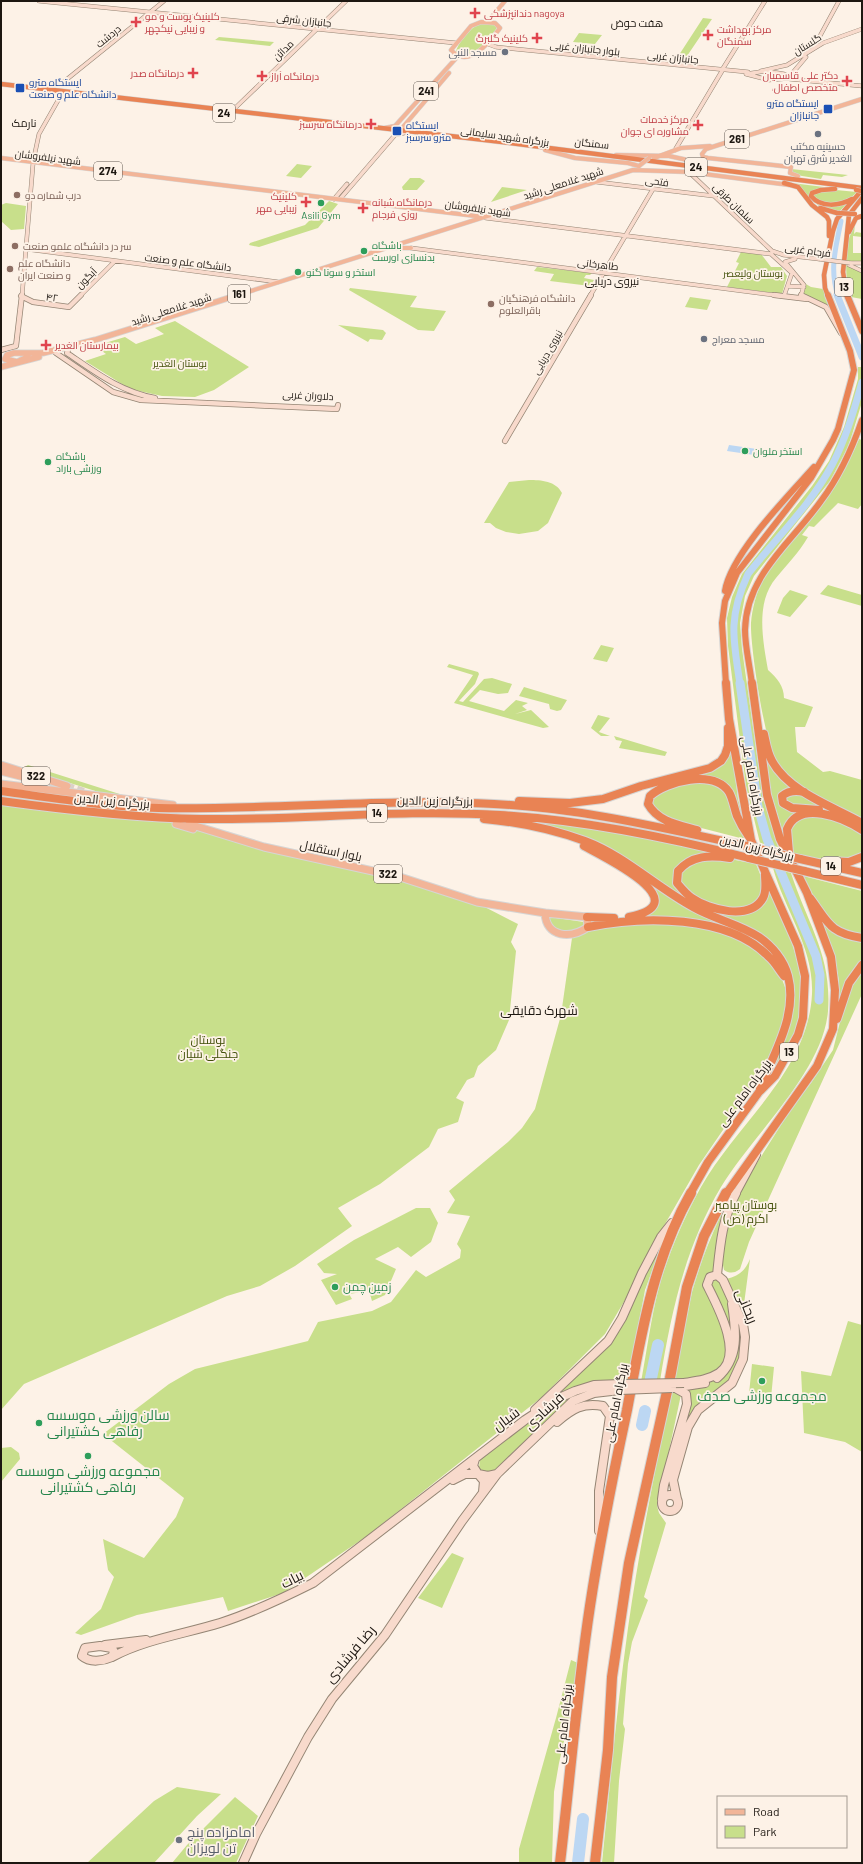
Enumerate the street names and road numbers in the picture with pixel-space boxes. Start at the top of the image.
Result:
street label: جانبازان شرقی [276,11,332,30]
street label: دردشت [93,22,123,50]
street label: گلستان [791,31,824,58]
street label: مدائن [270,37,297,63]
street label: بلوار جانبازان غربی [549,38,621,59]
street label: جانبازان غربی [647,48,699,67]
road number: 241 [414,82,438,100]
road number: 24 [213,104,235,122]
street label: بزرگراه شهید سلیمانی [460,124,550,149]
road number: 261 [725,130,749,148]
street label: سمنگان [574,135,610,152]
street label: شهید نیلفروشان [14,147,82,168]
road number: 24 [685,158,707,176]
road number: 274 [94,162,122,180]
street label: شهید غلامعلی رشید [521,164,605,203]
street label: فتحی [644,174,670,189]
street label: سلمان طرقی [710,180,757,226]
street label: شهید نیلفروشان [444,197,512,220]
street label: فرجام غربی [784,241,832,261]
street label: دانشگاه علم و صنعت [144,251,232,275]
street label: طاهرخانی [577,256,619,273]
street label: آبگون [73,265,100,292]
road number: 13 [835,278,853,296]
road number: 161 [228,285,250,303]
street label: ۴۲ [45,290,59,304]
street label: شهید غلامعلی رشید [129,290,213,329]
street label: نیروی دریایی [529,328,565,377]
street label: دلاوران غربی [282,388,334,403]
street label: بزرگراه امام علی [737,735,767,817]
road number: 322 [22,767,50,785]
street label: بزرگراه زین الدین [74,790,151,811]
street label: بزرگراه زین الدین [397,792,473,809]
road number: 14 [367,804,387,822]
street label: بزرگراه زین الدین [718,831,796,864]
street label: بلوار استقلال [299,837,363,864]
road number: 14 [821,857,841,875]
road number: 322 [374,865,402,883]
road number: 13 [780,1043,798,1061]
street label: بزرگراه امام علی [715,1056,775,1130]
street label: ریحانی [733,1286,762,1326]
street label: بزرگراه امام علی [601,1362,631,1444]
street label: فرشادی [520,1388,567,1433]
street label: شیان [489,1403,522,1434]
street label: بیات [278,1566,306,1591]
street label: رضا فرشادی [321,1621,379,1686]
street label: بزرگراه امام علی [552,1683,576,1765]

